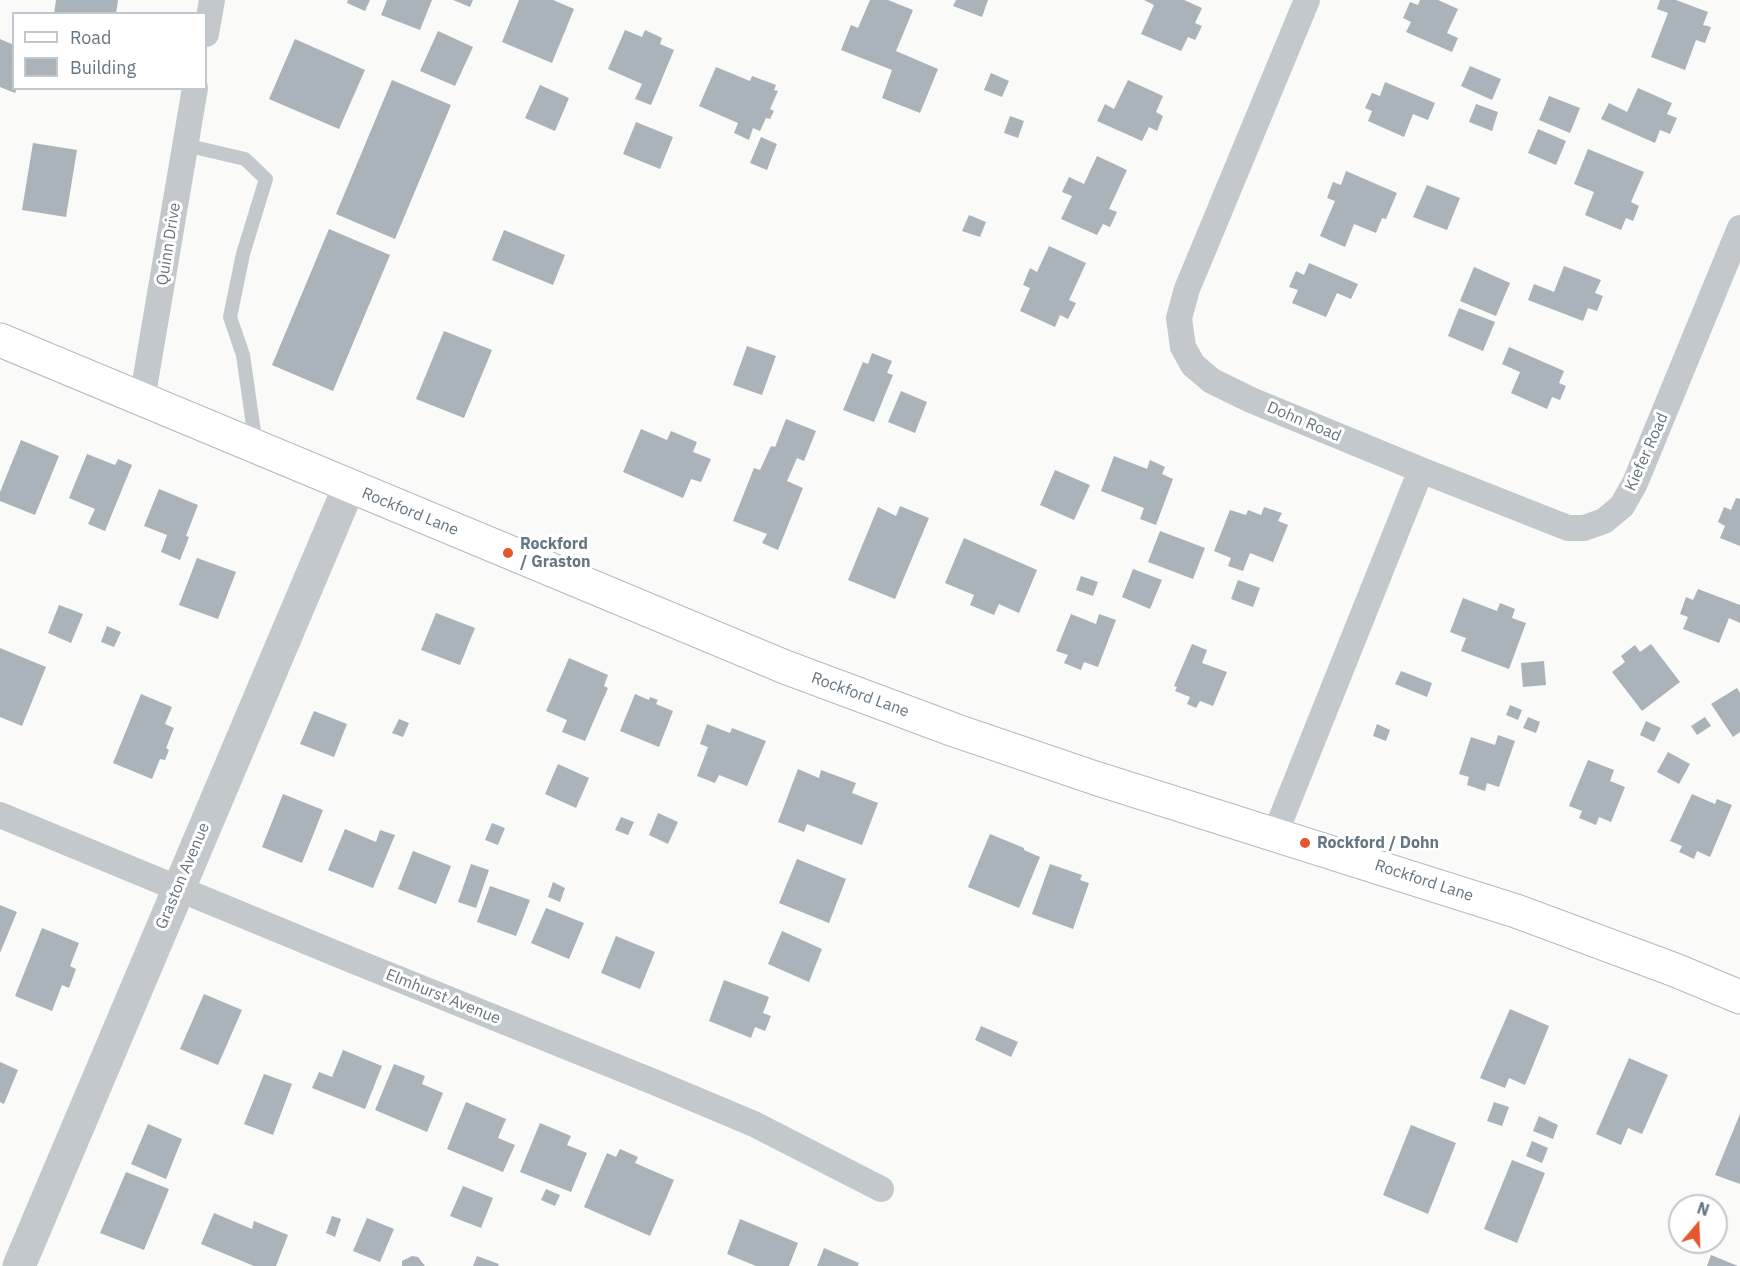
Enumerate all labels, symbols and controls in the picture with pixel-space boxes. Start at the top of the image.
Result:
legend [12,12,207,90]
text: Road [70,26,111,49]
text: Building [70,56,136,79]
street label: Quinn Drive [153,201,185,287]
street label: Dohn Road [1264,398,1344,446]
street label: Kiefer Road [1621,410,1673,494]
street label: Rockford Lane [359,484,461,540]
place label: Rockford / Graston [520,534,591,572]
marker: Rockford / Graston [501,546,515,560]
street label: Rockford Lane [808,668,912,722]
street label: Graston Avenue [152,820,214,932]
place label: Rockford / Dohn [1317,833,1439,853]
marker: Rockford / Dohn [1298,836,1312,850]
street label: Rockford Lane [1372,856,1476,906]
street label: Elmhurst Avenue [383,965,503,1029]
north arrow [1668,1194,1728,1254]
text: N [1694,1198,1712,1220]

